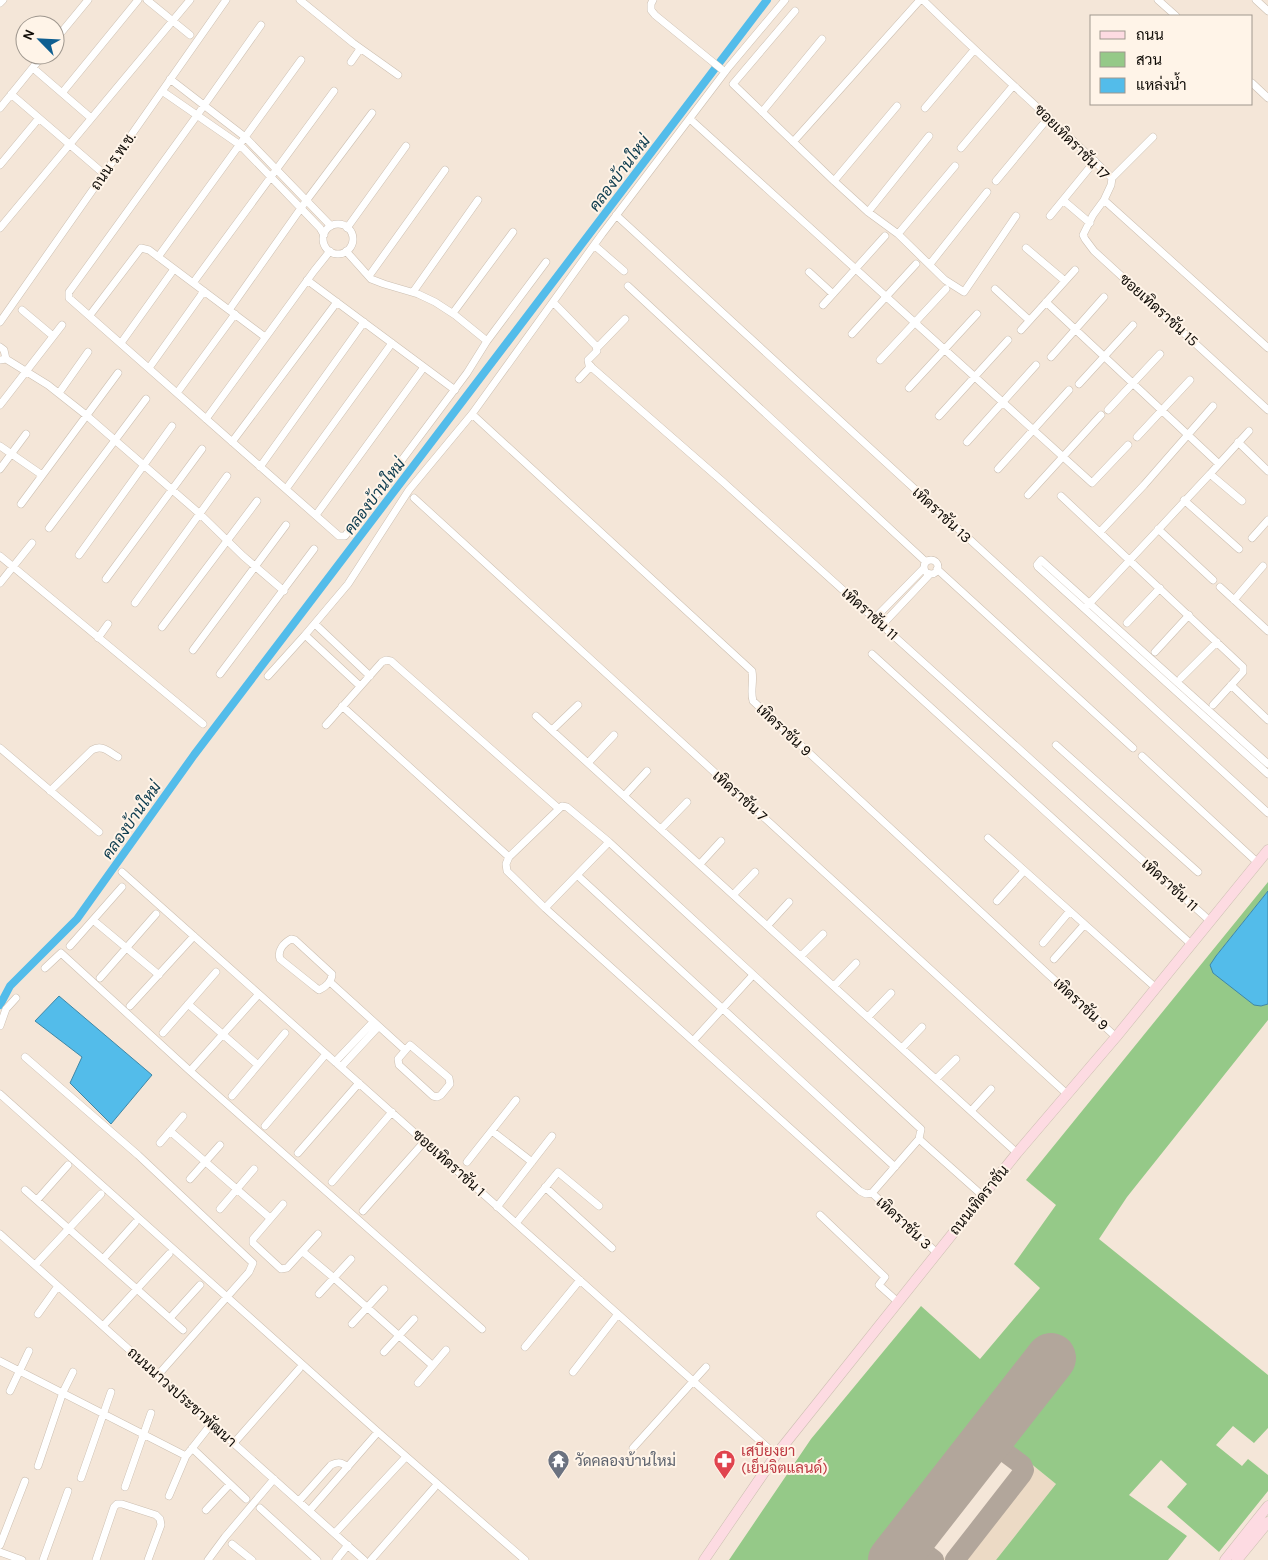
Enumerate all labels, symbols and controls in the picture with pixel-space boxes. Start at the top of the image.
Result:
north arrow [15,15,65,65]
legend [1090,15,1253,105]
text: ถนน [1136,26,1164,44]
text: N [19,27,38,43]
text: สวน [1136,51,1162,69]
text: แหล่งน้ำ [1136,72,1187,94]
street label: ซอยเทิดราชัน 17 [1031,101,1113,183]
street label: ถนน ร.พ.ช. [87,128,140,193]
water label: คลองบ้านใหม่ [583,130,655,215]
street label: ซอยเทิดราชัน 15 [1116,270,1202,350]
water label: คลองบ้านใหม่ [338,453,410,538]
street label: เทิดราชัน 13 [909,483,975,547]
street label: เทิดราชัน 11 [838,584,902,644]
street label: เทิดราชัน 9 [753,700,815,760]
street label: เทิดราชัน 7 [709,767,771,825]
water label: คลองบ้านใหม่ [96,776,166,863]
street label: เทิดราชัน 11 [1138,855,1202,915]
street label: เทิดราชัน 9 [1050,974,1112,1034]
street label: ซอยเทิดราชัน 1 [409,1126,489,1200]
street label: ถนนเทิดราชัน [945,1162,1013,1238]
street label: เทิดราชัน 3 [873,1193,935,1253]
street label: ถนนนาวงประชาพัฒนา [124,1343,240,1451]
place label: เสบียงยา (เย็นจิตแลนด์) [741,1441,828,1477]
pharmacy icon: เสบียงยา (เย็นจิตแลนด์) [713,1448,737,1479]
temple icon: วัดคลองบ้านใหม่ [547,1449,571,1480]
place label: วัดคลองบ้านใหม่ [575,1451,676,1470]

